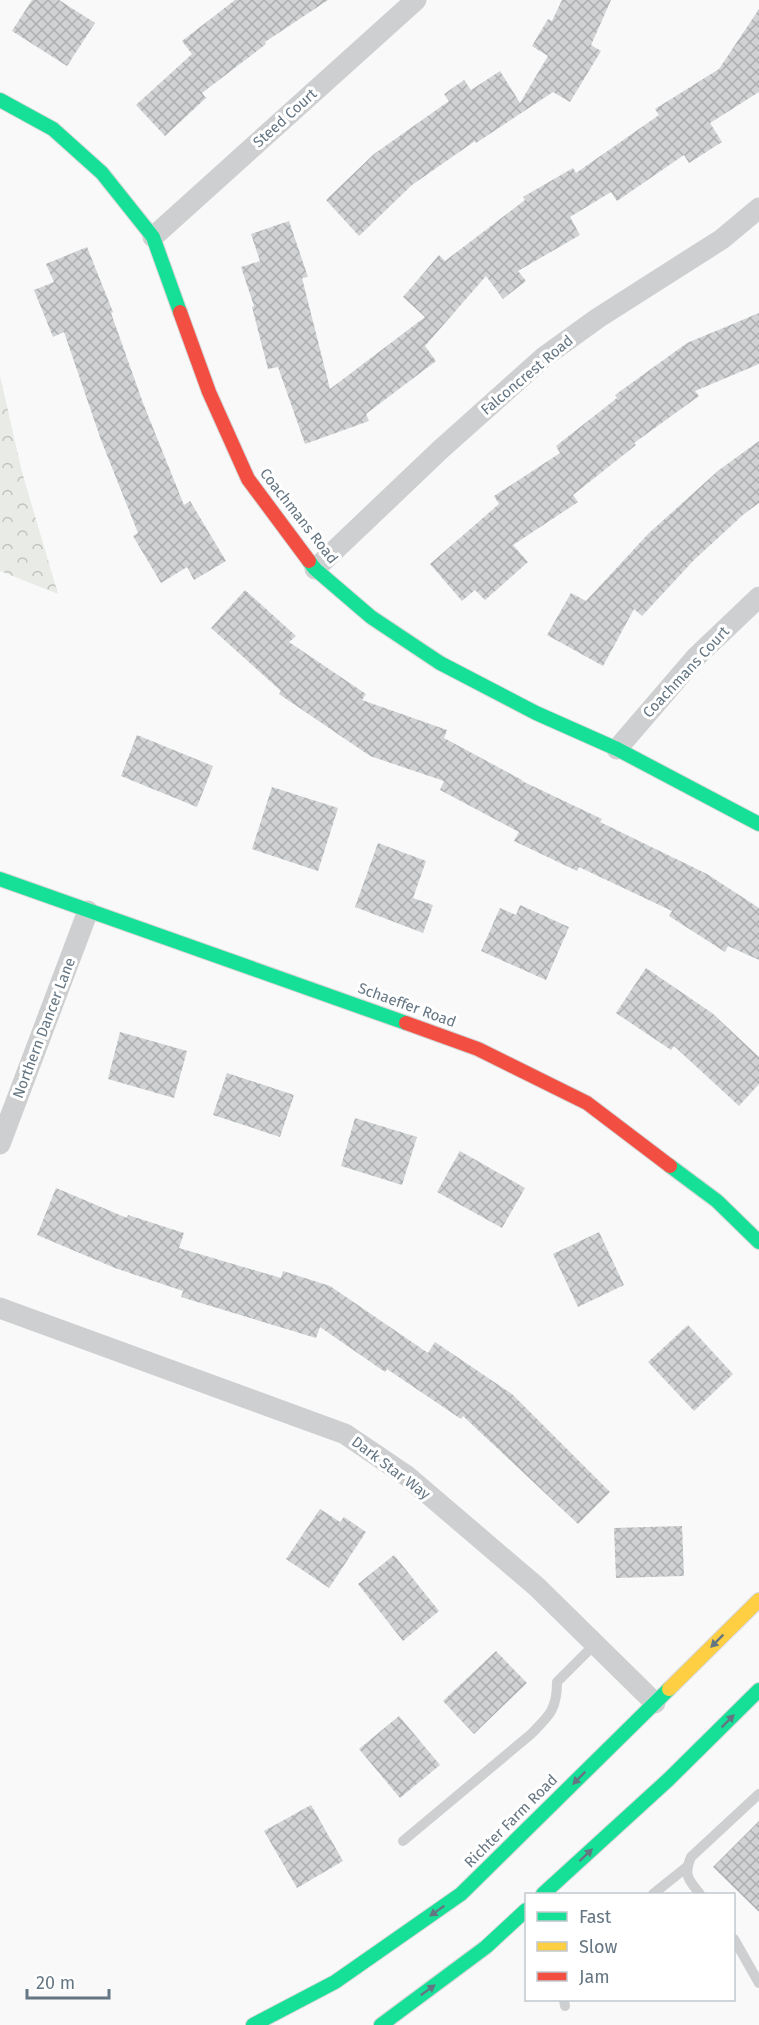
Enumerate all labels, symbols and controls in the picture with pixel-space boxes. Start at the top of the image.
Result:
street label: Steed Court [249,84,321,151]
street label: Falconcrest Road [477,331,577,419]
street label: Coachmans Road [256,465,342,567]
street label: Coachmans Court [639,622,733,721]
street label: Northern Dancer Lane [9,955,79,1101]
street label: Schaeffer Road [356,979,458,1031]
street label: Dark Star Way [348,1433,434,1504]
one-way arrow [711,1633,725,1647]
one-way arrow [720,1714,734,1728]
one-way arrow [572,1770,586,1784]
street label: Richter Farm Road [461,1771,561,1871]
one-way arrow [579,1848,594,1862]
legend [525,1893,735,2001]
one-way arrow [429,1905,445,1917]
text: Fast [579,1906,612,1928]
text: Slow [579,1936,618,1958]
scale bar [27,1962,110,2000]
text: Jam [579,1966,610,1988]
text: 20 m [36,1972,75,1994]
one-way arrow [420,1984,436,1996]

